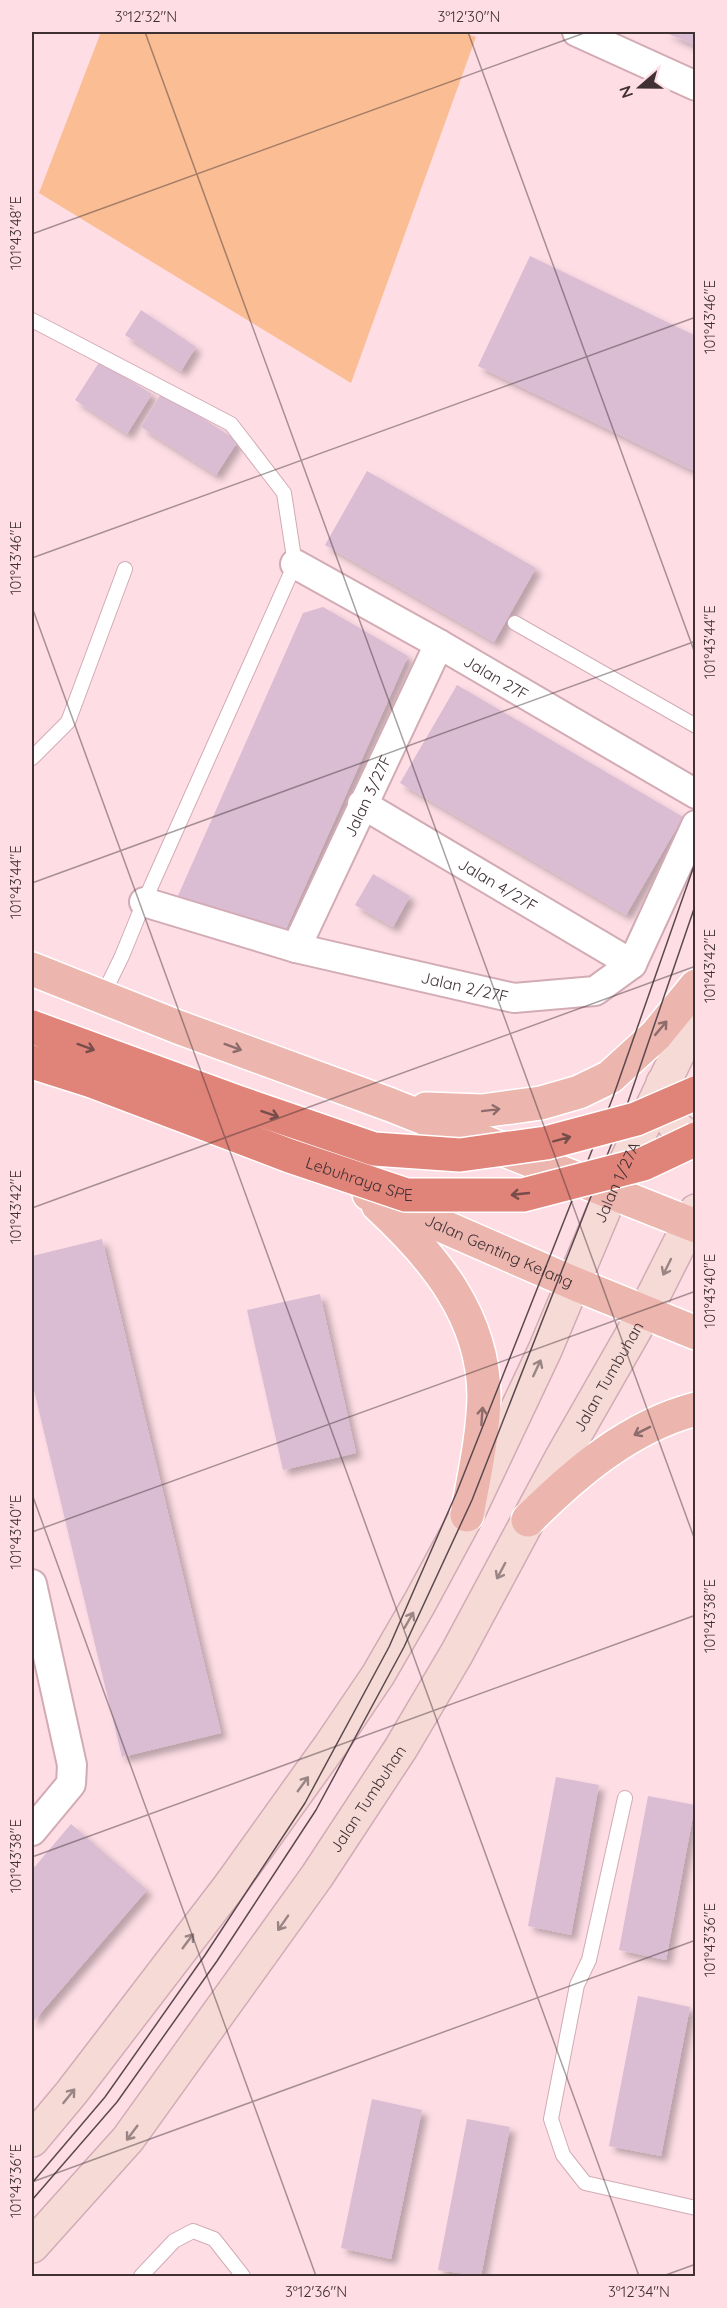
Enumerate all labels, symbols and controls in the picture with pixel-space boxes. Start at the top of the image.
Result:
text: 3°12'32"N [115,7,177,26]
text: 3°12'30"N [437,7,501,26]
north arrow [610,57,670,117]
text: N [614,83,637,101]
text: 101°43'48"E [6,196,25,270]
text: 101°43'46"E [700,280,719,354]
text: 101°43'46"E [6,521,25,595]
text: 101°43'44"E [700,605,719,679]
street label: Jalan 27F [460,651,532,704]
street label: Jalan 3/27F [340,752,395,840]
text: 101°43'44"E [6,845,25,919]
street label: Jalan 4/27F [455,853,541,916]
text: 101°43'42"E [700,929,719,1003]
street label: Jalan 2/27F [419,967,510,1006]
one-way arrow [654,1021,668,1036]
one-way arrow [77,1042,95,1053]
one-way arrow [223,1042,241,1053]
one-way arrow [481,1104,501,1115]
one-way arrow [260,1109,279,1120]
one-way arrow [552,1132,571,1144]
street label: Jalan 1/27A [590,1138,644,1226]
street label: Lebuhraya SPE [303,1152,413,1205]
text: 101°43'42"E [6,1170,25,1244]
one-way arrow [511,1189,531,1200]
street label: Jalan Genting Kelang [422,1210,576,1292]
text: 101°43'40"E [700,1254,719,1328]
one-way arrow [660,1258,672,1276]
street label: Jalan Tumbuhan [569,1318,648,1435]
one-way arrow [531,1359,543,1377]
one-way arrow [477,1407,488,1427]
one-way arrow [633,1426,651,1437]
text: 101°43'40"E [6,1495,25,1569]
one-way arrow [495,1562,506,1580]
text: 101°43'38"E [700,1579,719,1653]
one-way arrow [404,1612,416,1629]
street label: Jalan Tumbuhan [325,1741,410,1856]
one-way arrow [297,1776,309,1792]
text: 101°43'38"E [6,1819,25,1893]
text: 101°43'36"E [700,1903,719,1977]
one-way arrow [277,1915,289,1931]
one-way arrow [181,1933,194,1949]
one-way arrow [62,2088,75,2104]
one-way arrow [126,2125,138,2141]
text: 101°43'36"E [6,2144,25,2218]
text: 3°12'36"N [285,2282,347,2301]
text: 3°12'34"N [608,2282,670,2301]

